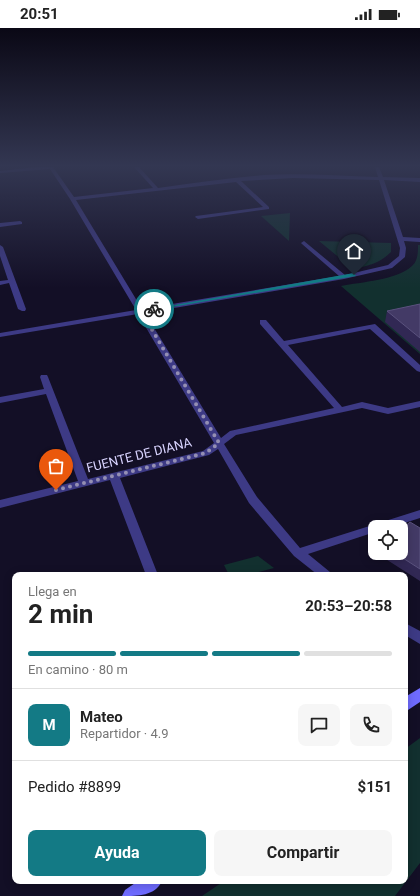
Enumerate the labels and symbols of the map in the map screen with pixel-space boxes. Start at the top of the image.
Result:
pin [337,234,371,275]
courier [134,289,174,329]
street label: FUENTE DE DIANA [85,435,194,475]
pin [39,449,73,490]

